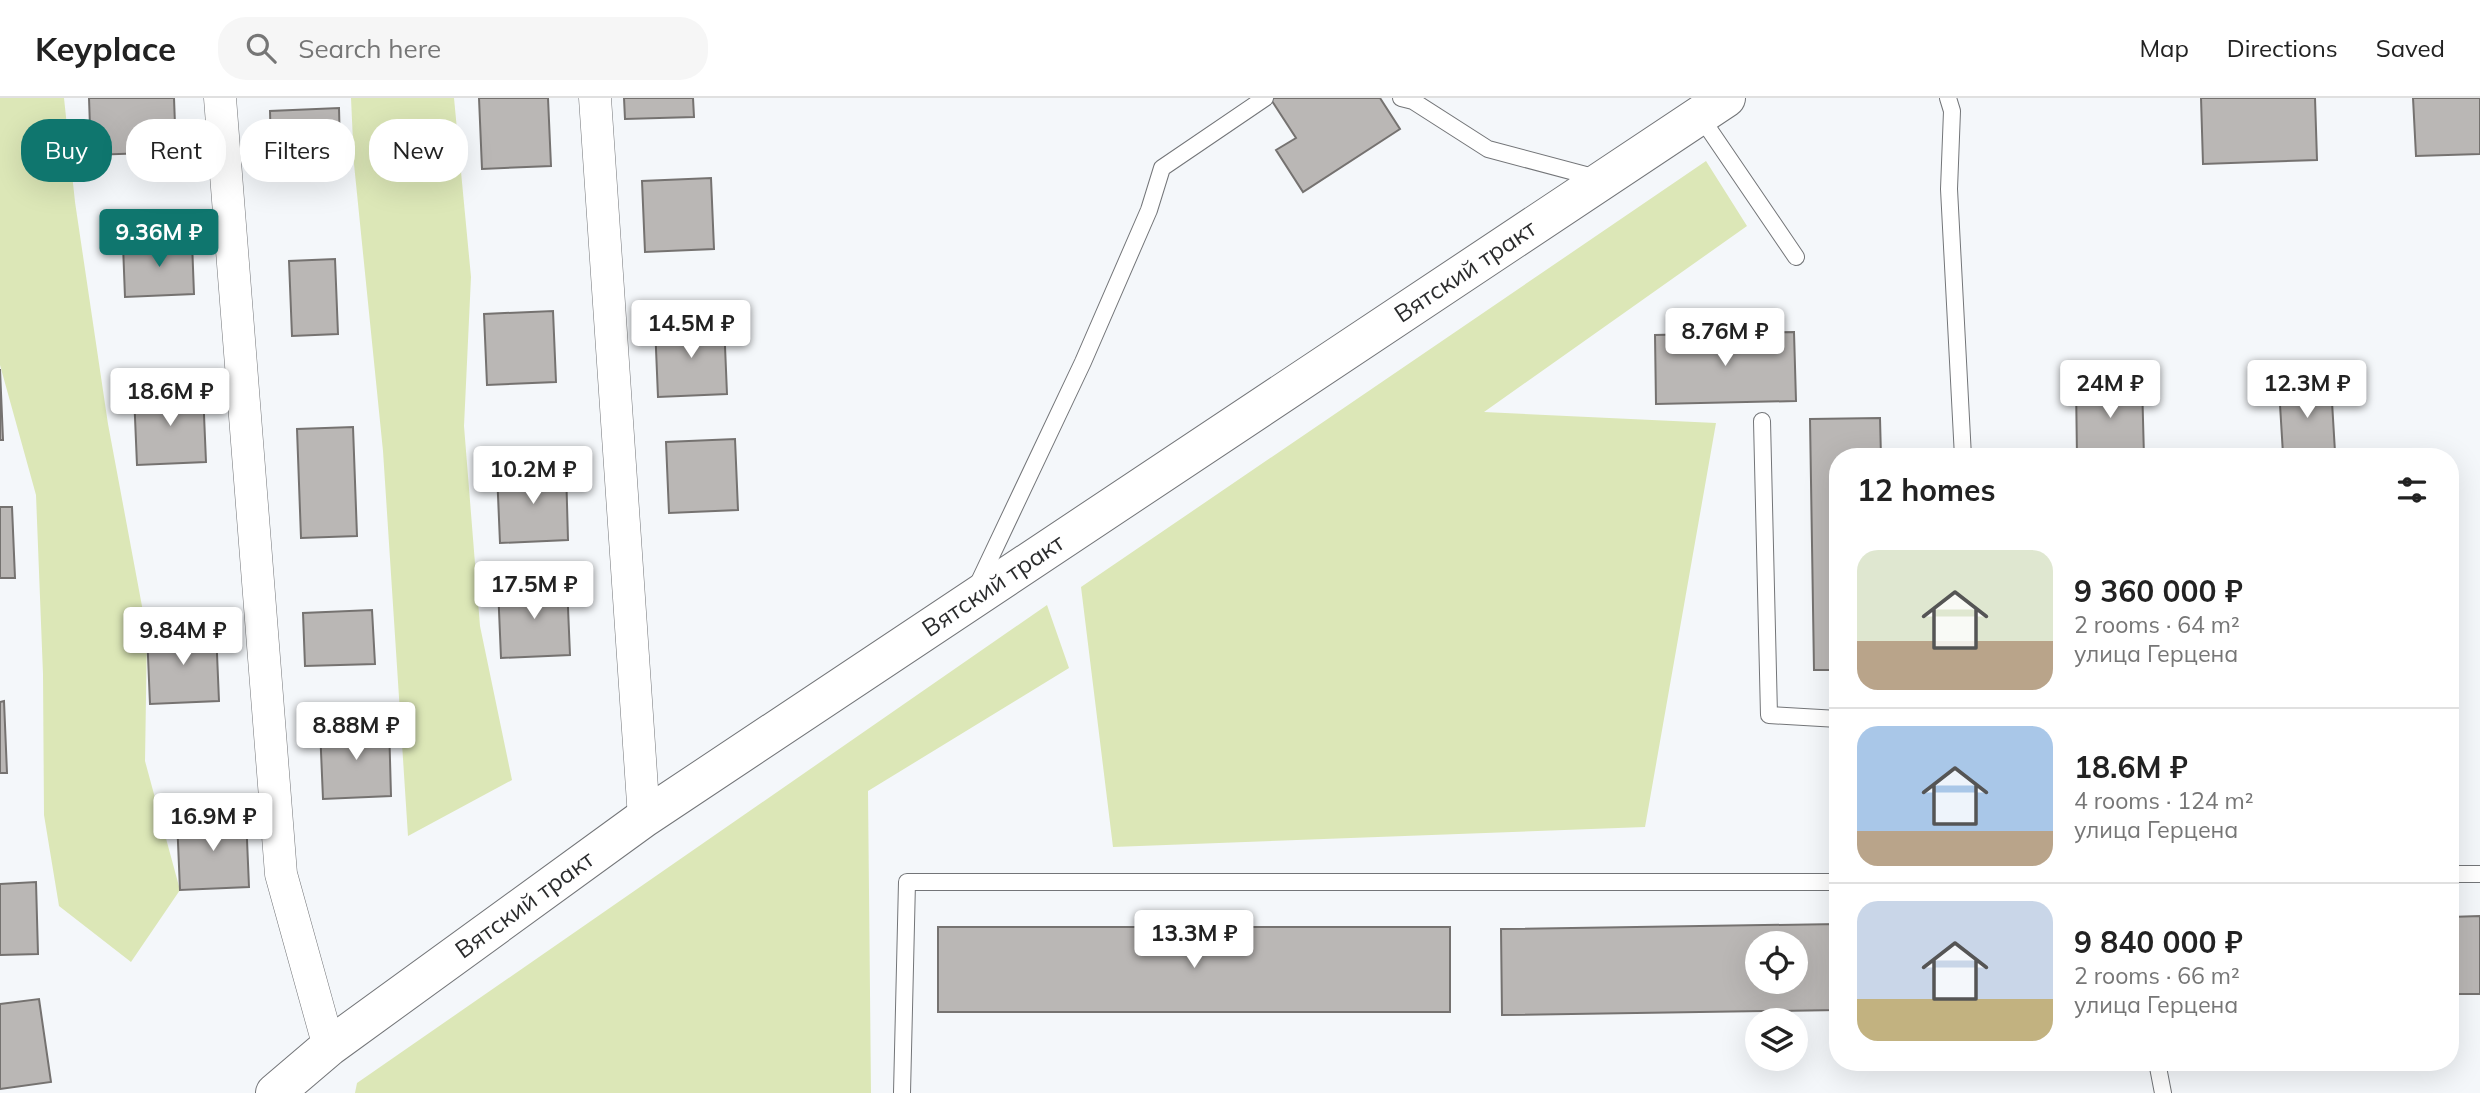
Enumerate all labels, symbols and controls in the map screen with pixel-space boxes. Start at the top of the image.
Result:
search box [218,17,708,80]
text: Keyplace [35,28,176,69]
icon: search [242,29,280,67]
text: Search here [298,32,441,65]
text: Map [2139,33,2189,63]
text: Directions [2227,33,2338,63]
text: Saved [2376,33,2445,63]
chip: Buy [21,119,112,182]
chip: Rent [126,119,226,182]
chip: Filters [240,119,355,182]
chip: New [369,119,468,182]
pin: 9.36M ₽ [94,209,224,269]
street label: Вятский тракт [1388,213,1542,329]
text: 9.36M ₽ [115,217,203,246]
pin: 14.5M ₽ [626,300,756,360]
text: 14.5M ₽ [647,308,735,337]
pin: 8.76M ₽ [1660,308,1790,368]
text: 8.76M ₽ [1681,316,1769,345]
pin: 24M ₽ [2061,360,2159,420]
pin: 12.3M ₽ [2242,360,2372,420]
pin: 18.6M ₽ [105,368,235,428]
text: 24M ₽ [2076,368,2144,397]
text: 12.3M ₽ [2263,368,2351,397]
text: 18.6M ₽ [126,376,214,405]
pin: 10.2M ₽ [468,446,598,506]
text: 10.2M ₽ [489,454,577,483]
text: 12 homes [1857,471,1996,509]
icon: filters [2393,471,2431,509]
street label: Вятский тракт [916,527,1070,643]
pin: 17.5M ₽ [469,561,599,621]
text: 17.5M ₽ [490,569,578,598]
text: 9 360 000 ₽ [2074,572,2243,610]
icon: home [1913,578,1997,662]
pin: 9.84M ₽ [118,608,248,667]
text: 2 rooms · 64 m² [2074,610,2240,639]
text: 9.84M ₽ [139,615,227,644]
text: улица Герцена [2074,639,2238,668]
pin: 8.88M ₽ [291,702,421,762]
text: 8.88M ₽ [312,710,400,739]
text: 18.6M ₽ [2074,748,2188,786]
icon: home [1913,754,1997,838]
text: 4 rooms · 124 m² [2074,786,2254,815]
pin: 16.9M ₽ [148,794,278,853]
text: 16.9M ₽ [169,801,257,830]
text: улица Герцена [2074,815,2238,844]
street label: Вятский тракт [449,843,600,964]
pin: 13.3M ₽ [1129,910,1259,970]
text: 13.3M ₽ [1150,918,1238,947]
text: 9 840 000 ₽ [2074,923,2243,961]
icon: home [1913,929,1997,1013]
map controls [1745,931,1808,1071]
button: locate [1745,931,1808,994]
text: 2 rooms · 66 m² [2074,961,2240,990]
text: улица Герцена [2074,990,2238,1019]
button: layers [1745,1008,1808,1071]

